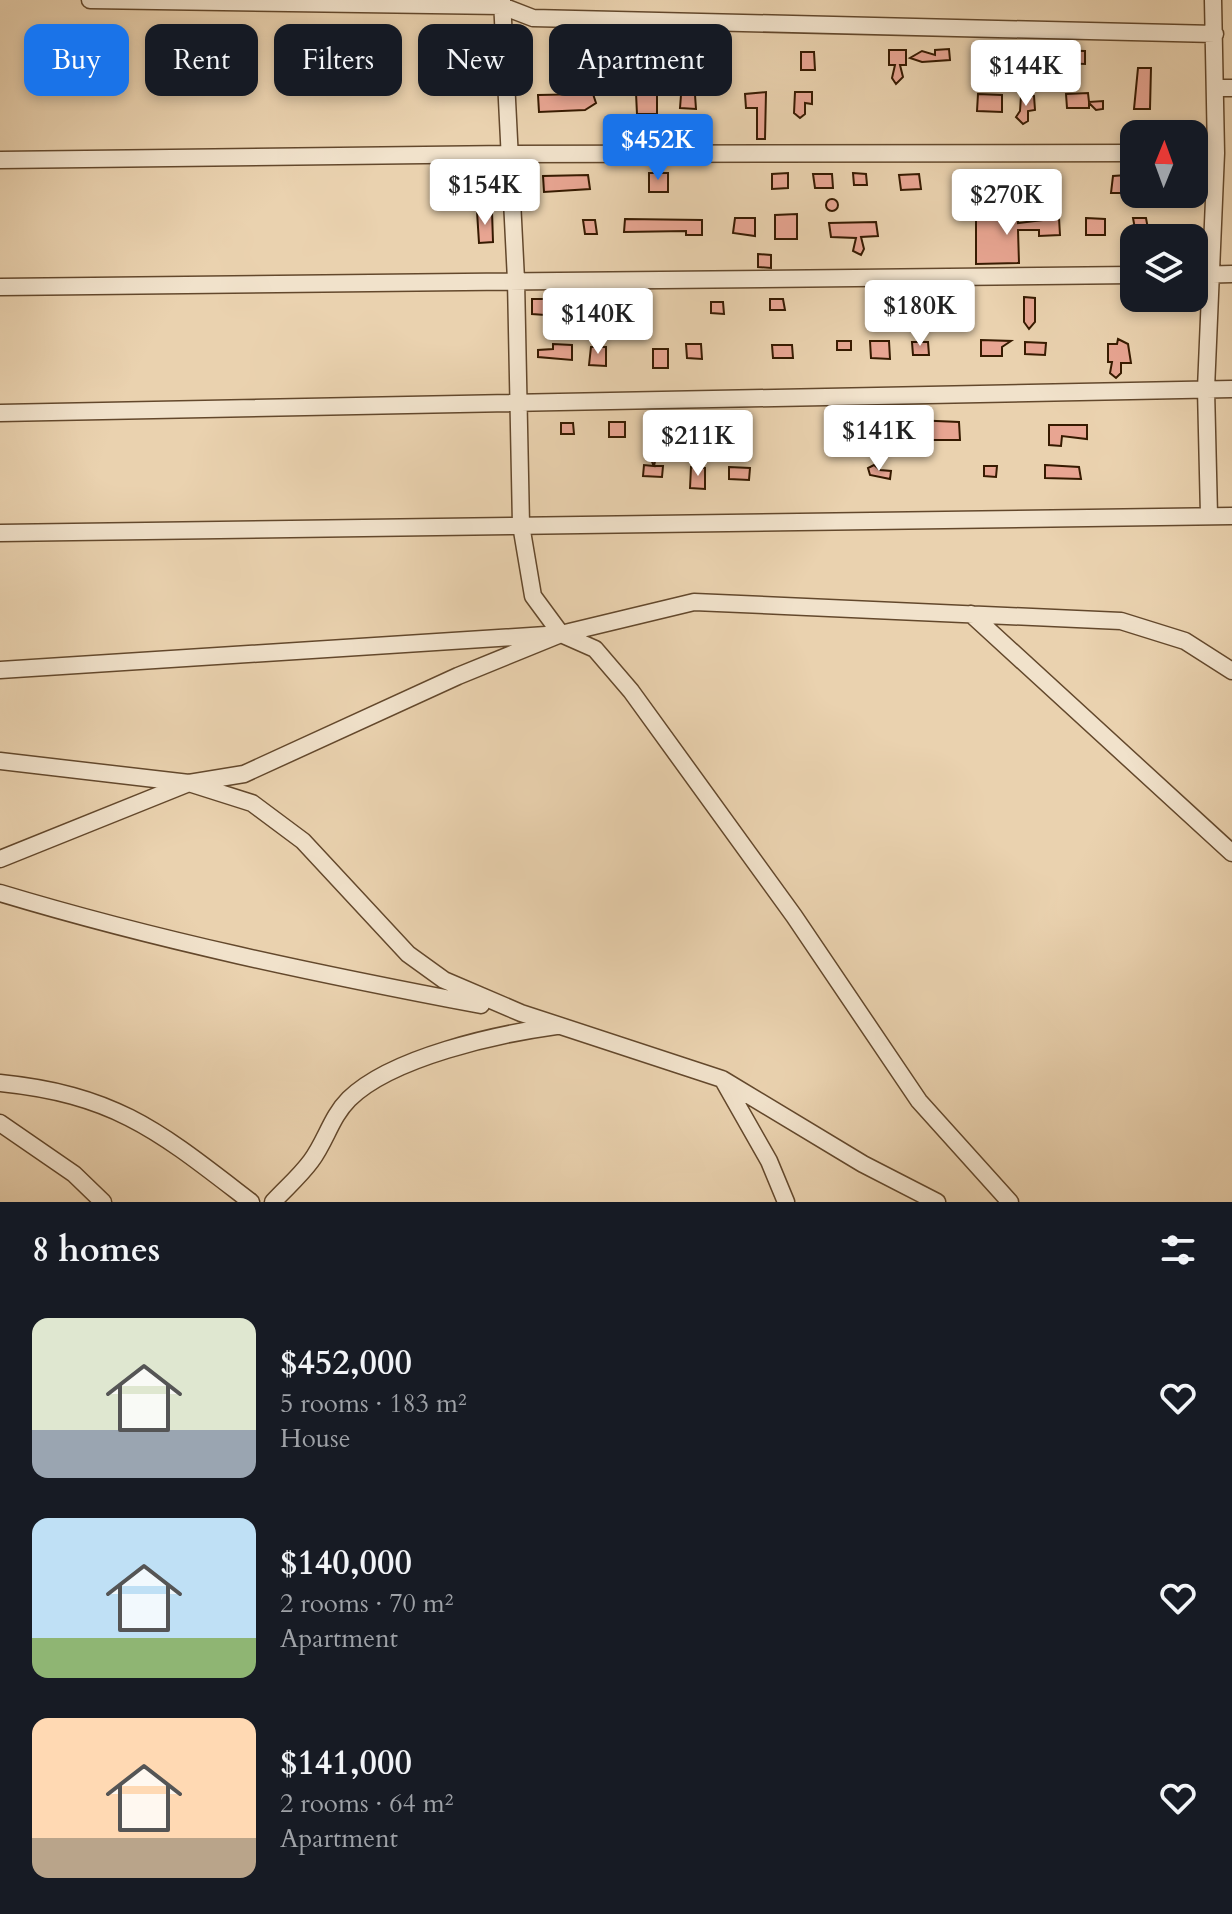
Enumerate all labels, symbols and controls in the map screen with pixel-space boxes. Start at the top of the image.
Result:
chip: Buy [24,24,129,96]
chip: Rent [145,24,258,96]
chip: Filters [274,24,402,96]
chip: New [418,24,533,96]
chip: Apartment [549,24,732,96]
pin: $144K [970,40,1082,108]
text: $144K [989,48,1063,83]
pin: $452K [602,114,714,182]
north arrow [1120,120,1208,208]
map controls [1120,120,1208,312]
text: $452K [621,122,695,157]
pin: $154K [429,159,541,227]
text: $154K [448,167,522,202]
pin: $270K [951,169,1063,237]
text: $270K [970,177,1044,212]
button: layers [1120,224,1208,312]
pin: $180K [864,280,976,348]
pin: $140K [542,288,654,356]
text: $180K [883,288,957,323]
text: $140K [561,296,635,331]
pin: $141K [823,405,935,473]
pin: $211K [642,410,754,478]
text: $141K [842,413,916,448]
text: $211K [661,418,735,453]
text: 8 homes [32,1227,160,1273]
icon: filters [1156,1228,1200,1272]
text: $452,000 [280,1340,412,1386]
icon: home [96,1350,192,1446]
icon: heart [1156,1376,1200,1420]
text: 5 rooms · 183 m² [280,1386,467,1421]
text: House [280,1421,351,1456]
text: $140,000 [280,1540,412,1586]
icon: home [96,1550,192,1646]
icon: heart [1156,1576,1200,1620]
text: 2 rooms · 70 m² [280,1586,453,1621]
text: Apartment [280,1621,398,1656]
text: $141,000 [280,1740,412,1786]
icon: home [96,1750,192,1846]
icon: heart [1156,1776,1200,1820]
text: 2 rooms · 64 m² [280,1786,453,1821]
text: Apartment [280,1821,398,1856]

